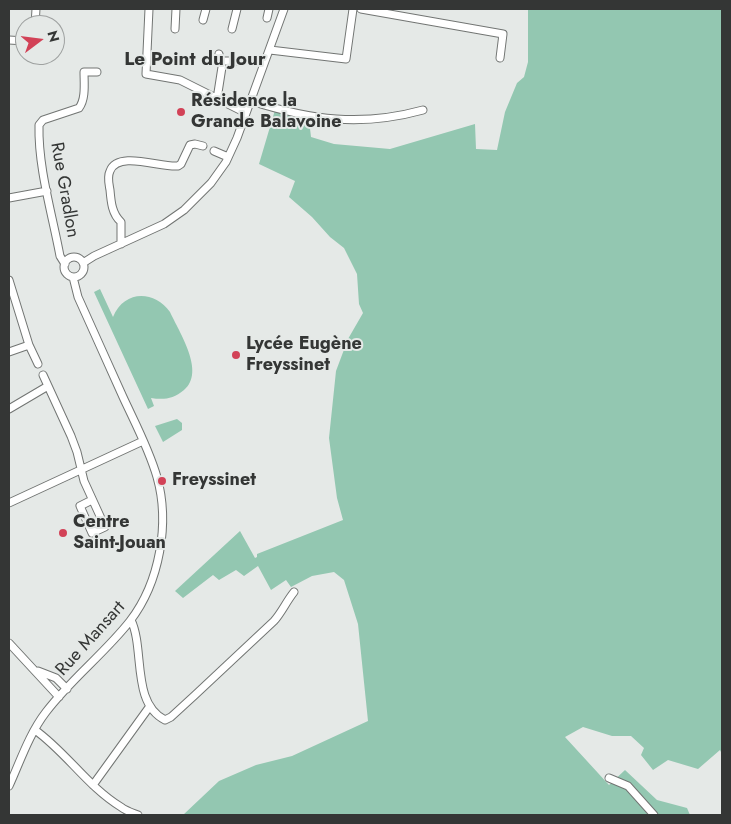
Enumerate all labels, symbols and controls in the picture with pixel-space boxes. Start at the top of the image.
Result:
north arrow [15,15,65,65]
text: N [42,28,65,44]
district label: Le Point du Jour [124,49,266,71]
place label: Résidence la Grande Balavoine [191,91,342,134]
marker: Résidence la Grande Balavoine [175,106,187,118]
street label: Rue Gradlon [45,141,83,239]
place label: Lycée Eugène Freyssinet [246,334,362,376]
marker: Lycée Eugène Freyssinet [230,349,242,361]
place label: Freyssinet [172,470,256,492]
marker: Freyssinet [156,475,168,487]
place label: Centre Saint-Jouan [73,512,166,554]
marker: Centre Saint-Jouan [57,527,69,539]
street label: Rue Mansart [52,597,130,681]

